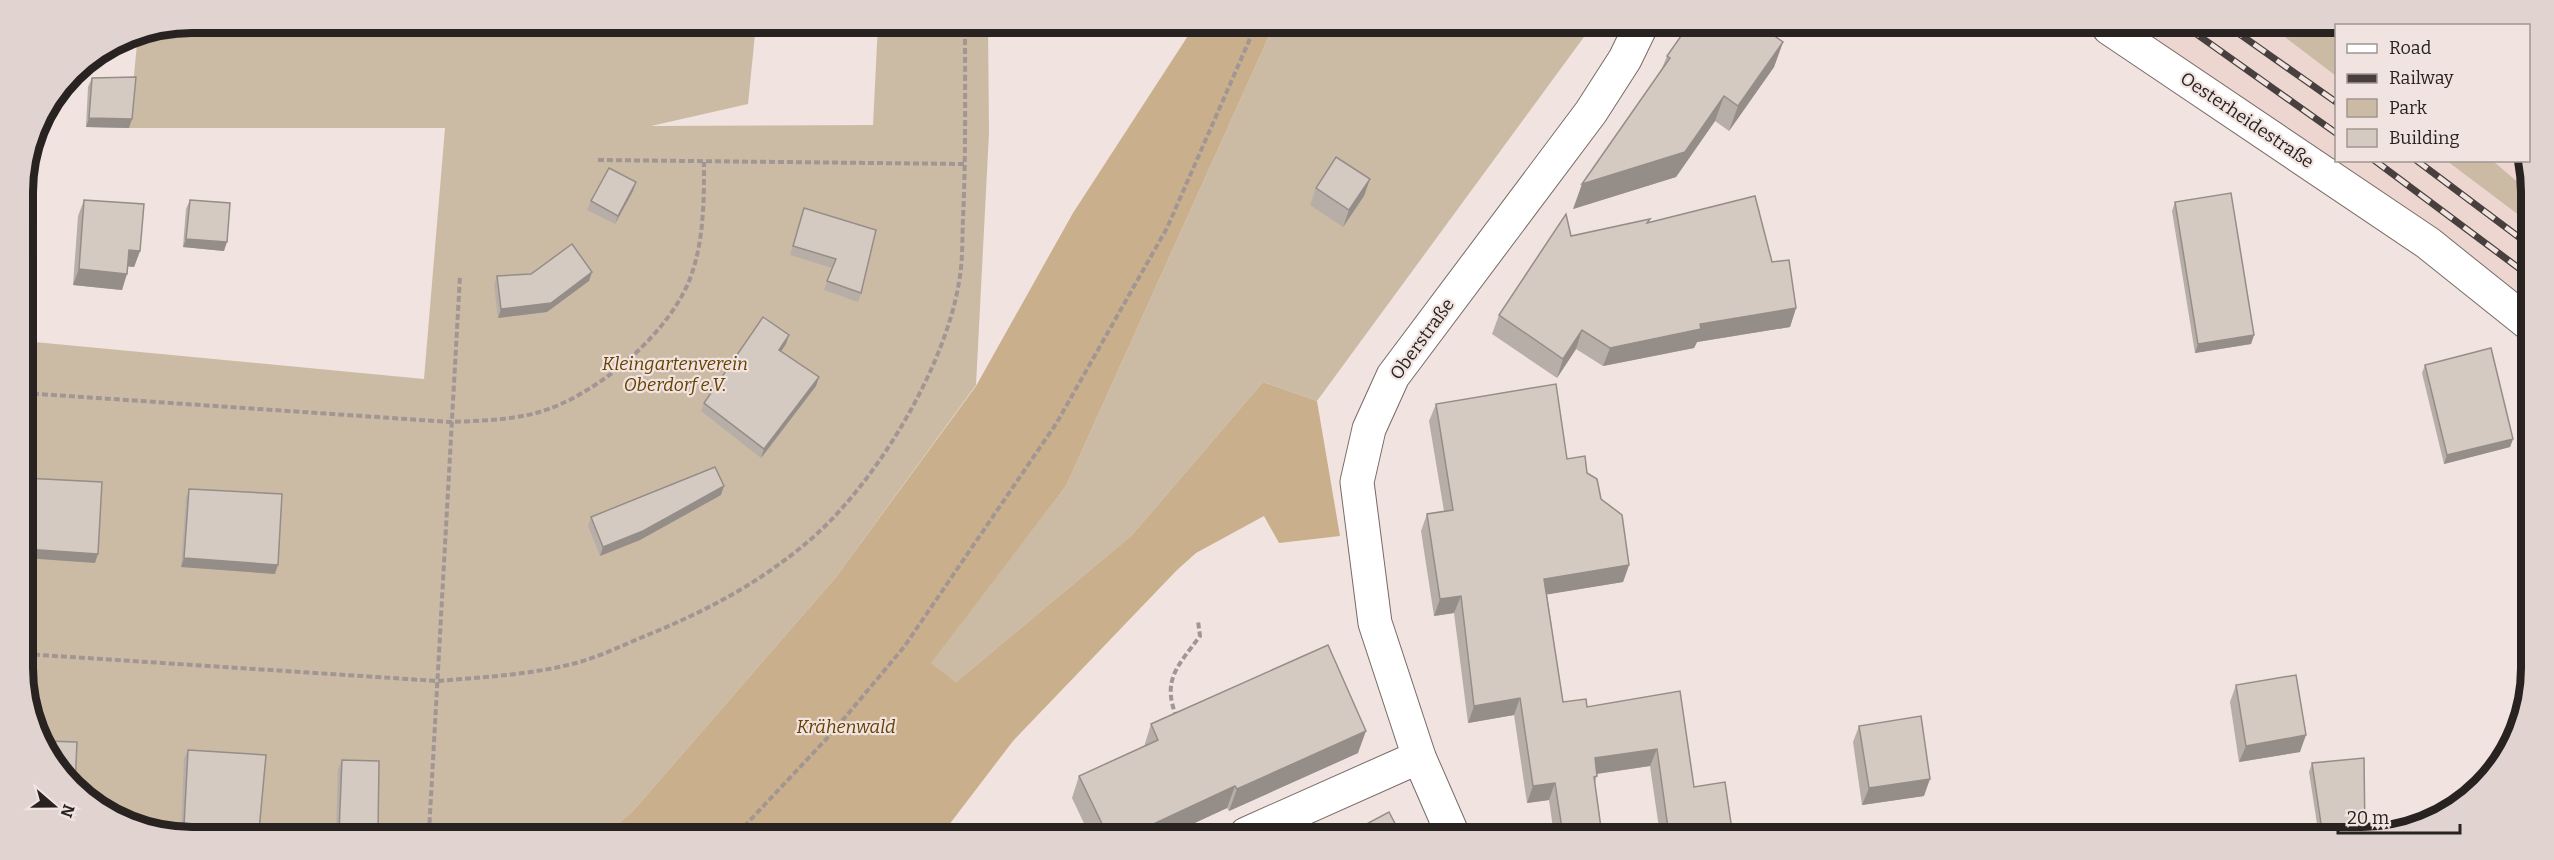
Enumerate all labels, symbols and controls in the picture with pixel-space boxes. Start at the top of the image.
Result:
legend [2335,24,2530,162]
text: Road [2389,37,2432,59]
street label: Oesterheidestraße [2176,67,2318,173]
text: Railway [2389,67,2454,89]
text: Park [2389,97,2428,119]
text: Building [2389,127,2460,149]
street label: Oberstraße [1385,294,1459,384]
park label: Kleingartenverein Oberdorf e.V. [602,353,748,396]
park label: Krähenwald [796,716,896,738]
north arrow [24,776,84,836]
scale bar [2338,797,2460,835]
text: N [57,802,79,820]
text: 20 m [2347,807,2389,829]

